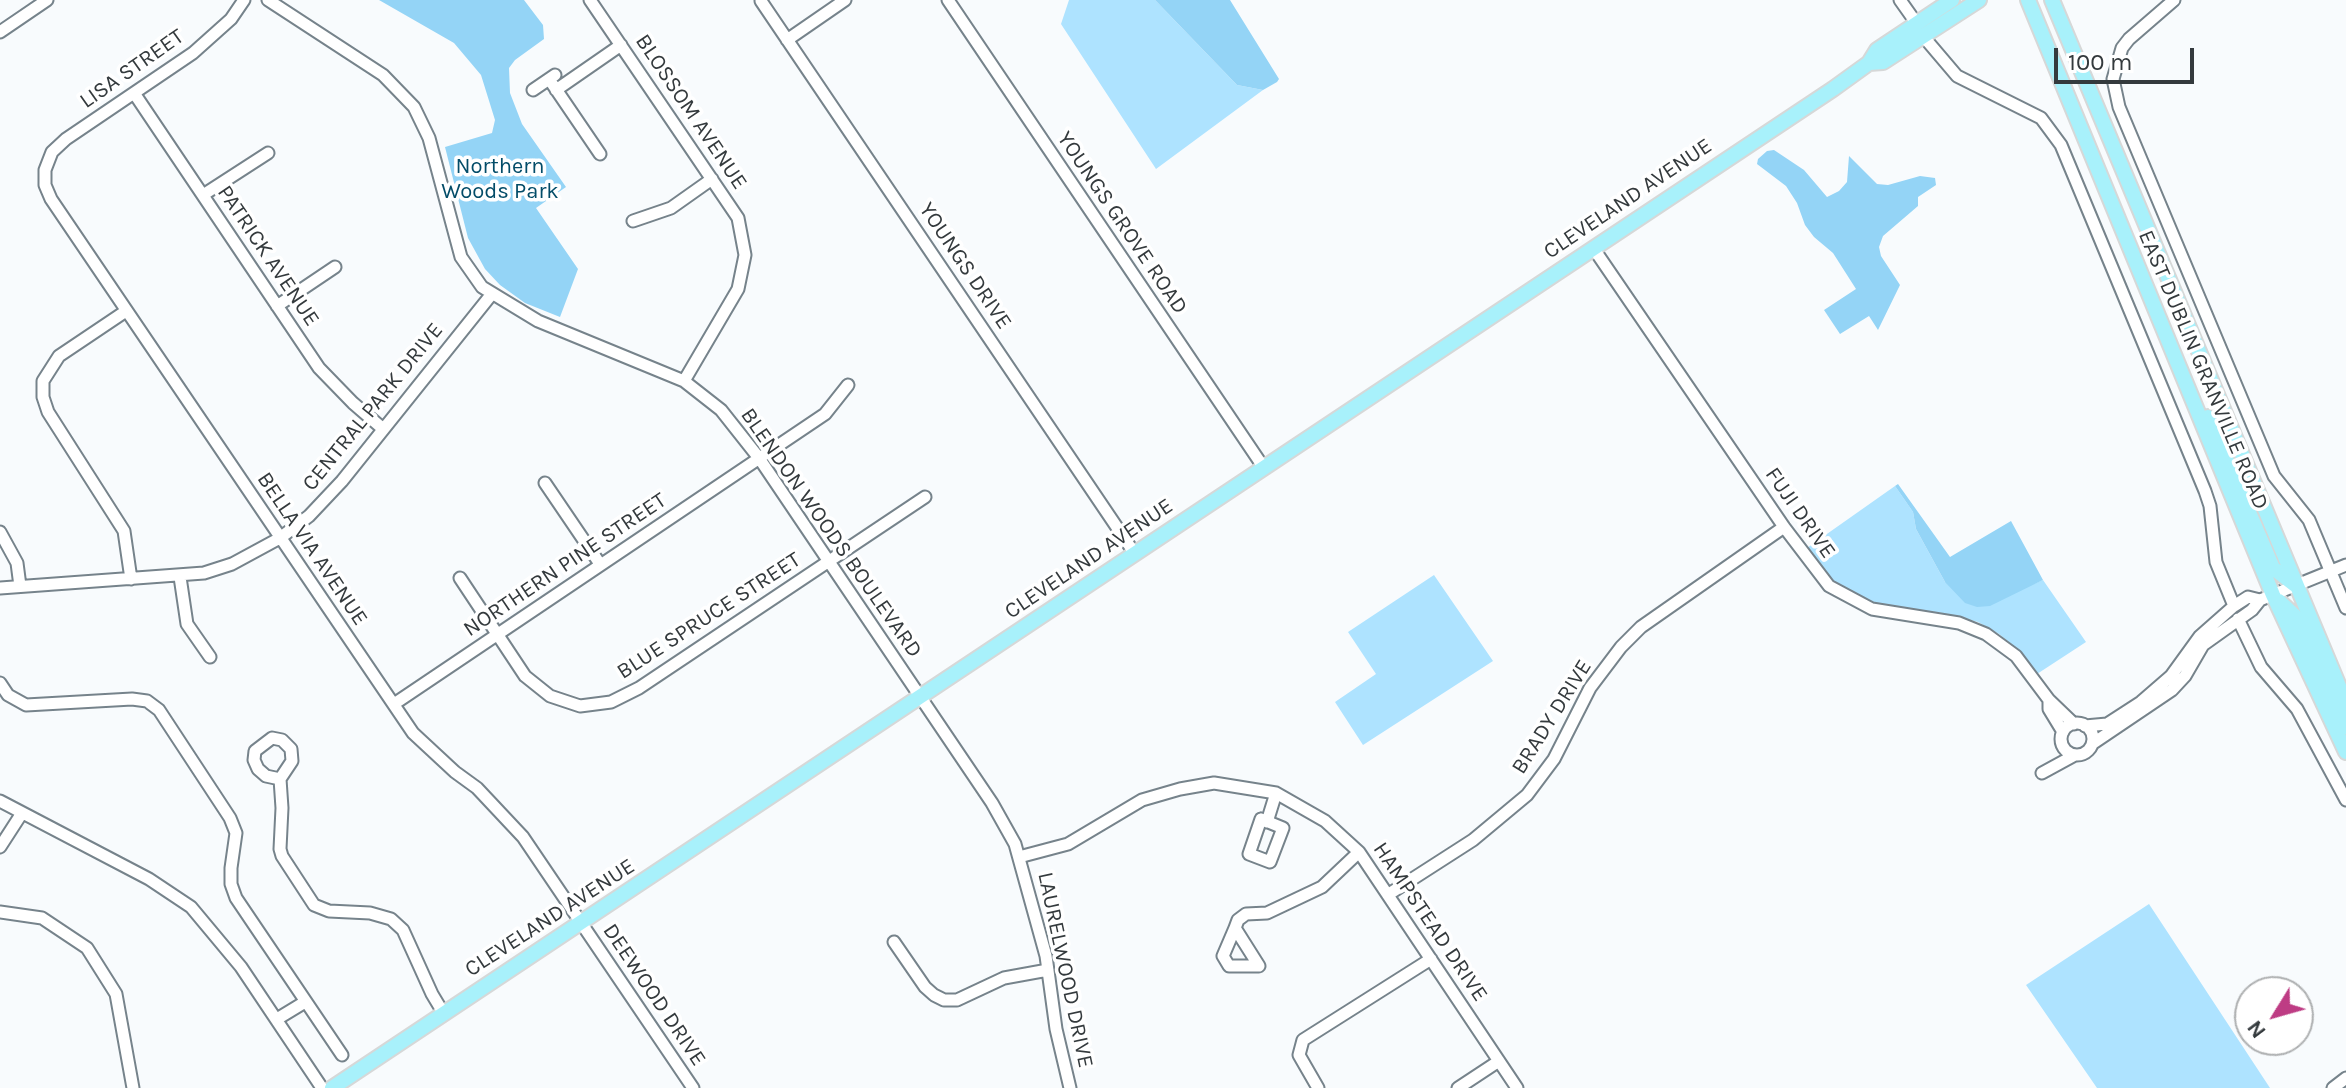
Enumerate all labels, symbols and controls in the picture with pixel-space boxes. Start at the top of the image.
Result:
street label: LISA STREET [75,23,189,115]
street label: BLOSSOM AVENUE [629,29,753,195]
scale bar [2058,32,2198,82]
text: 100 m [2068,48,2133,76]
street label: YOUNGS GROVE ROAD [1051,127,1193,319]
street label: CLEVELAND AVENUE [1539,133,1717,265]
park label: Northern Woods Park [441,154,559,206]
street label: PATRICK AVENUE [211,181,325,331]
street label: YOUNGS DRIVE [913,198,1017,334]
street label: EAST DUBLIN GRANVILLE ROAD [2132,226,2274,514]
street label: CENTRAL PARK DRIVE [297,318,449,496]
street label: BLENDON WOODS BOULEVARD [735,403,927,663]
street label: FUJI DRIVE [1759,462,1841,564]
street label: BELLA VIA AVENUE [251,467,373,631]
street label: NORTHERN PINE STREET [459,487,671,643]
street label: CLEVELAND AVENUE [1000,493,1178,625]
street label: BLUE SPRUCE STREET [612,547,806,685]
street label: BRADY DRIVE [1506,655,1598,779]
street label: HAMPSTEAD DRIVE [1367,837,1493,1007]
street label: CLEVELAND AVENUE [460,853,640,983]
street label: LAURELWOOD DRIVE [1031,870,1099,1070]
street label: DEEWOOD DRIVE [597,919,711,1071]
north arrow [2234,976,2314,1056]
text: N [2241,1015,2272,1043]

